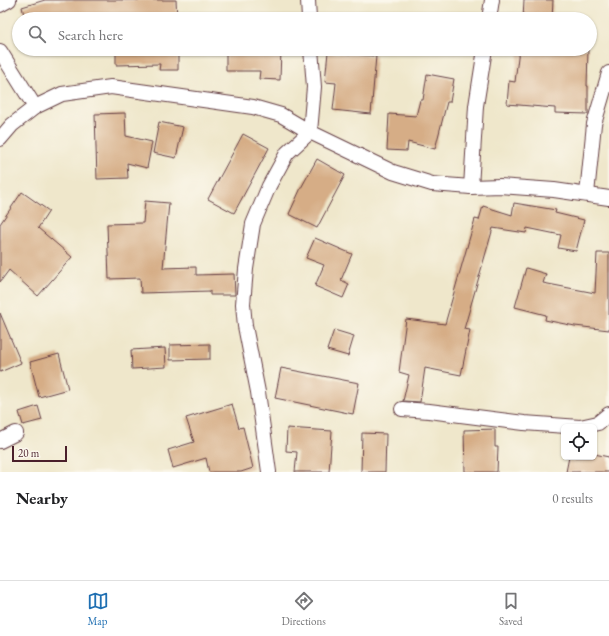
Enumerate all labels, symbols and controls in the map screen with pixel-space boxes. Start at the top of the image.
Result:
search box [12,12,597,56]
icon: search [26,23,48,45]
text: Search here [58,25,123,44]
map controls [561,424,597,460]
button: locate [561,424,597,460]
scale bar [12,444,67,463]
text: 20 m [18,446,39,460]
text: Nearby [16,487,68,509]
text: 0 results [552,490,593,507]
tab: Map [87,590,109,628]
tab: Directions [282,590,326,628]
tab: Saved [499,590,522,628]

